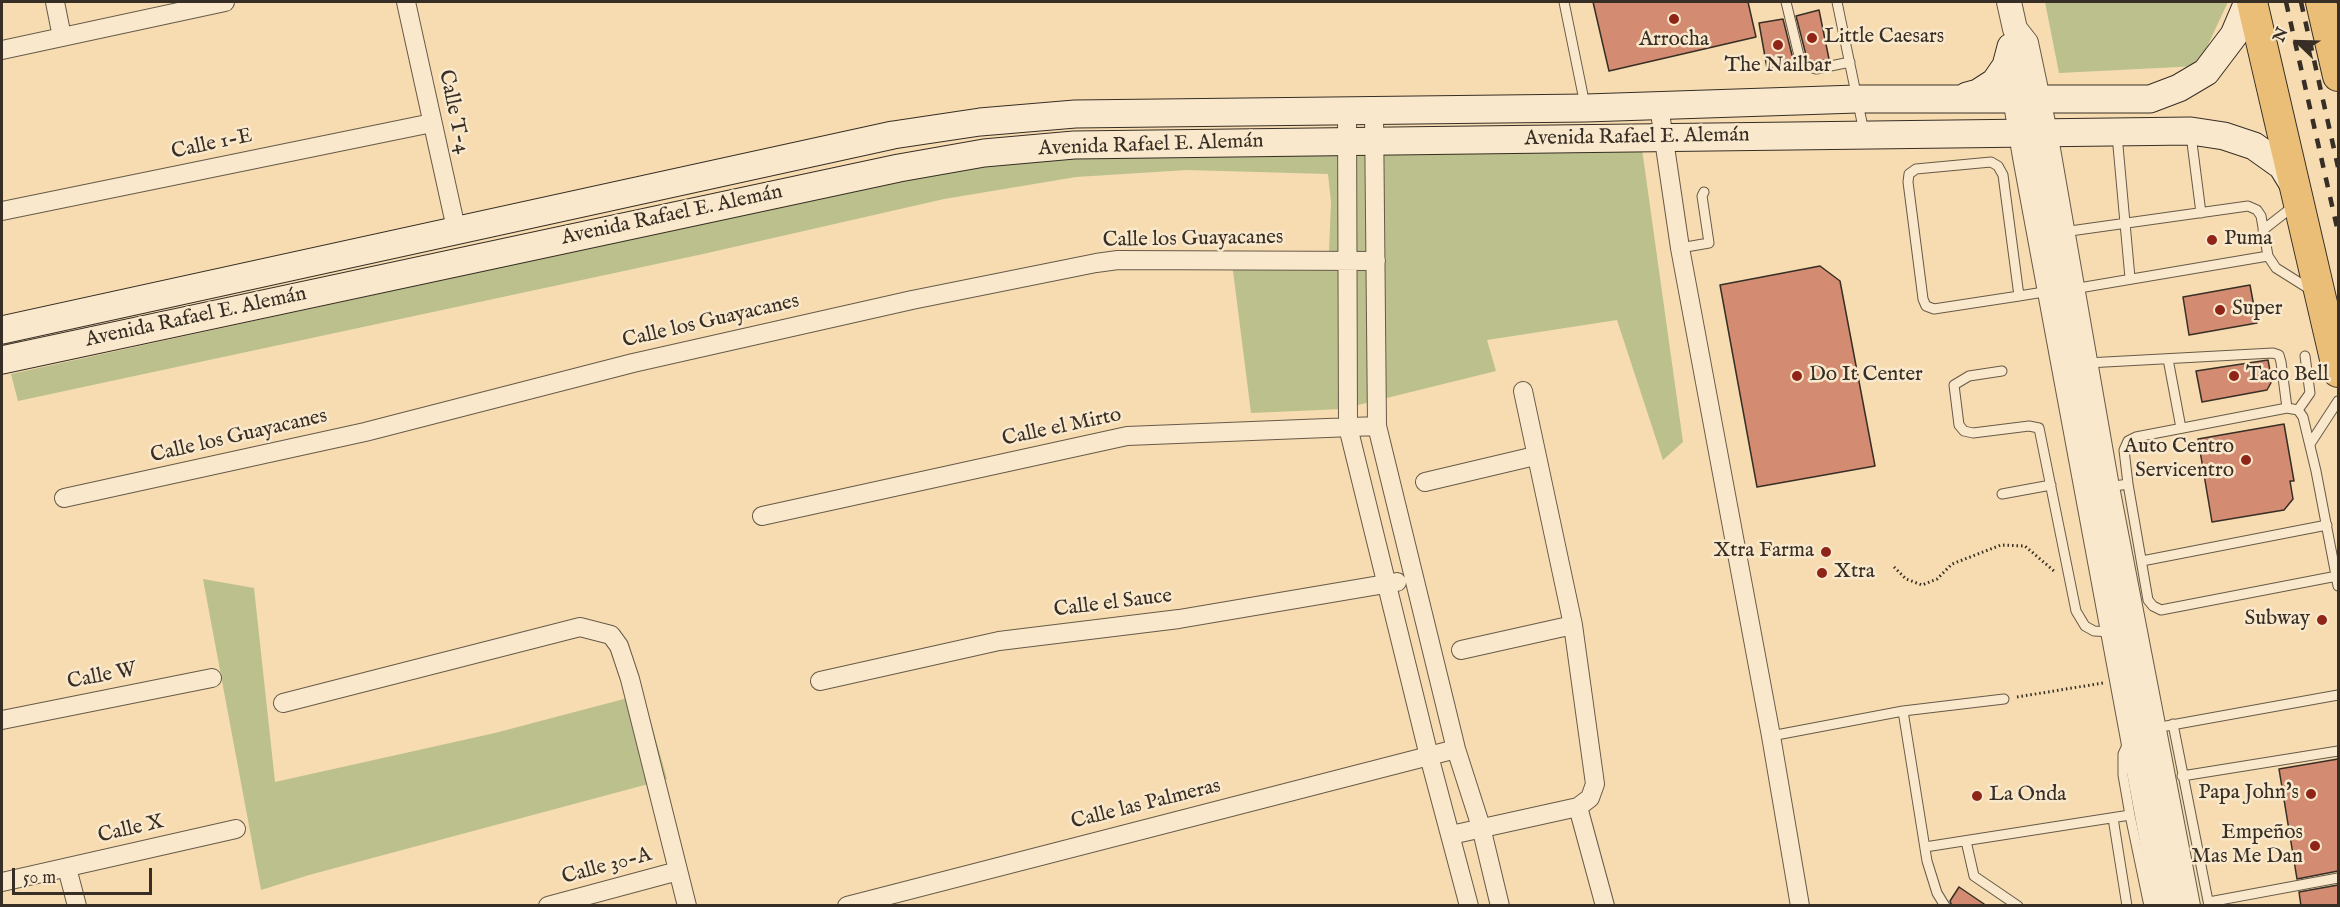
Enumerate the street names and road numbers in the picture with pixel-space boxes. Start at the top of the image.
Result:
street label: Calle T-4 [432,68,474,156]
street label: Avenida Rafael E. Alemán [1524,123,1750,153]
street label: Calle 1-E [169,124,255,166]
street label: Avenida Rafael E. Alemán [1038,129,1264,163]
street label: Avenida Rafael E. Alemán [559,180,785,252]
street label: Calle los Guayacanes [1102,226,1284,254]
street label: Avenida Rafael E. Alemán [83,282,309,354]
street label: Calle los Guayacanes [620,289,802,355]
street label: Calle el Mirto [1000,403,1124,453]
street label: Calle los Guayacanes [148,404,330,470]
street label: Calle el Sauce [1052,584,1174,624]
street label: Calle W [65,658,139,696]
street label: Calle las Palmeras [1069,774,1223,836]
street label: Calle X [96,810,166,850]
street label: Calle 30-A [559,843,655,891]

